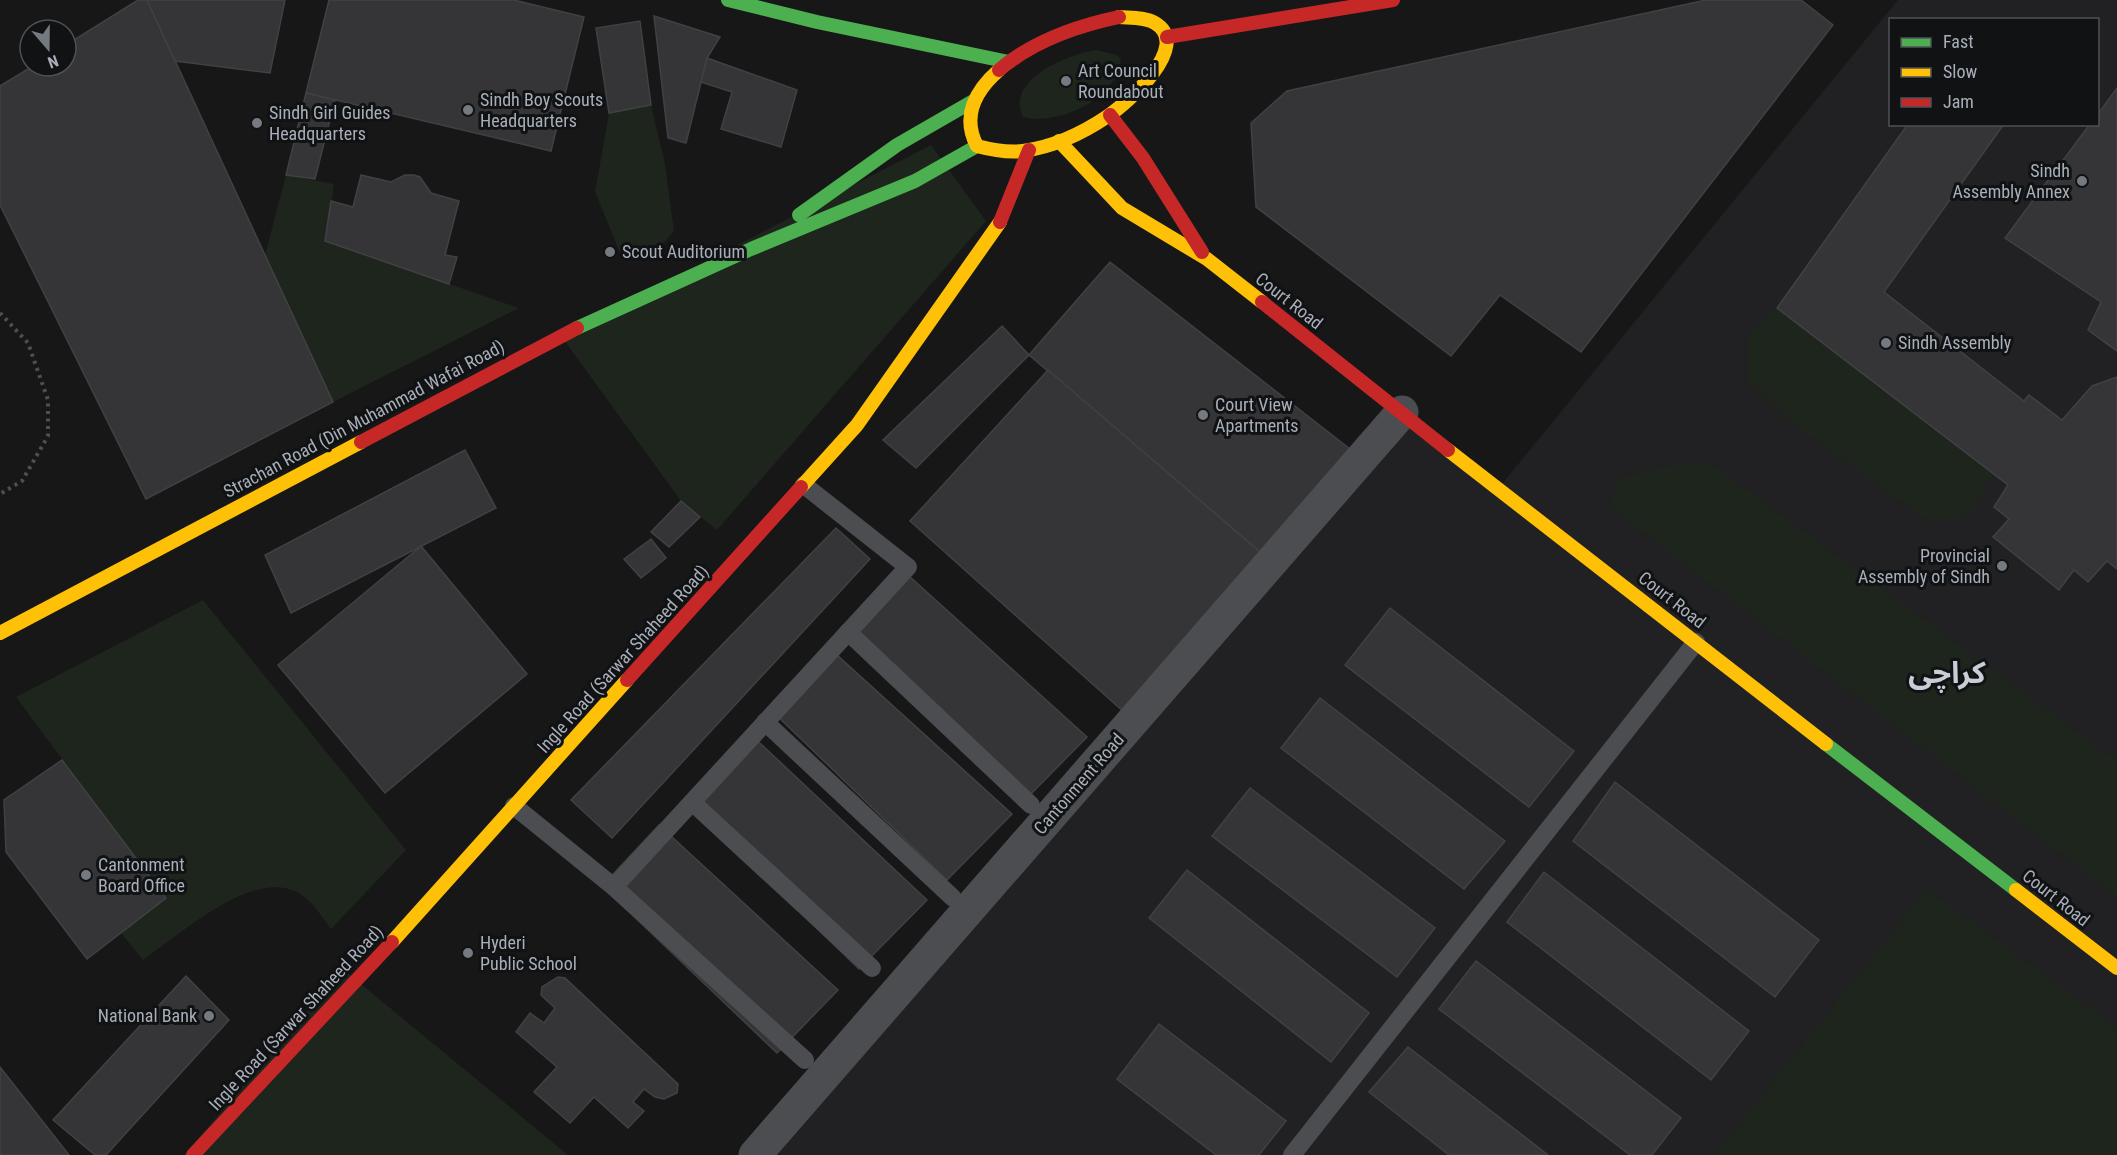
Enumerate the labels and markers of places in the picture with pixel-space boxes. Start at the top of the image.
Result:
place label: Art Council Roundabout [1078,60,1164,102]
marker: Art Council Roundabout [1059,74,1073,88]
place label: Sindh Boy Scouts Headquarters [480,89,603,131]
place label: Sindh Girl Guides Headquarters [269,102,391,144]
marker: Sindh Boy Scouts Headquarters [461,103,475,117]
marker: Sindh Girl Guides Headquarters [250,116,264,130]
place label: Sindh Assembly Annex [1952,160,2070,202]
marker: Sindh Assembly Annex [2075,174,2089,188]
place label: Scout Auditorium [622,241,745,262]
marker: Scout Auditorium [603,245,617,259]
place label: Sindh Assembly [1898,332,2012,353]
marker: Sindh Assembly [1879,336,1893,350]
place label: Court View Apartments [1215,394,1298,436]
marker: Court View Apartments [1196,408,1210,422]
place label: Provincial Assembly of Sindh [1858,545,1990,587]
marker: Provincial Assembly of Sindh [1995,559,2009,573]
place label: Cantonment Board Office [98,854,185,896]
marker: Cantonment Board Office [79,868,93,882]
place label: Hyderi Public School [480,932,577,974]
marker: Hyderi Public School [461,946,475,960]
place label: National Bank [98,1005,197,1026]
marker: National Bank [202,1009,216,1023]

